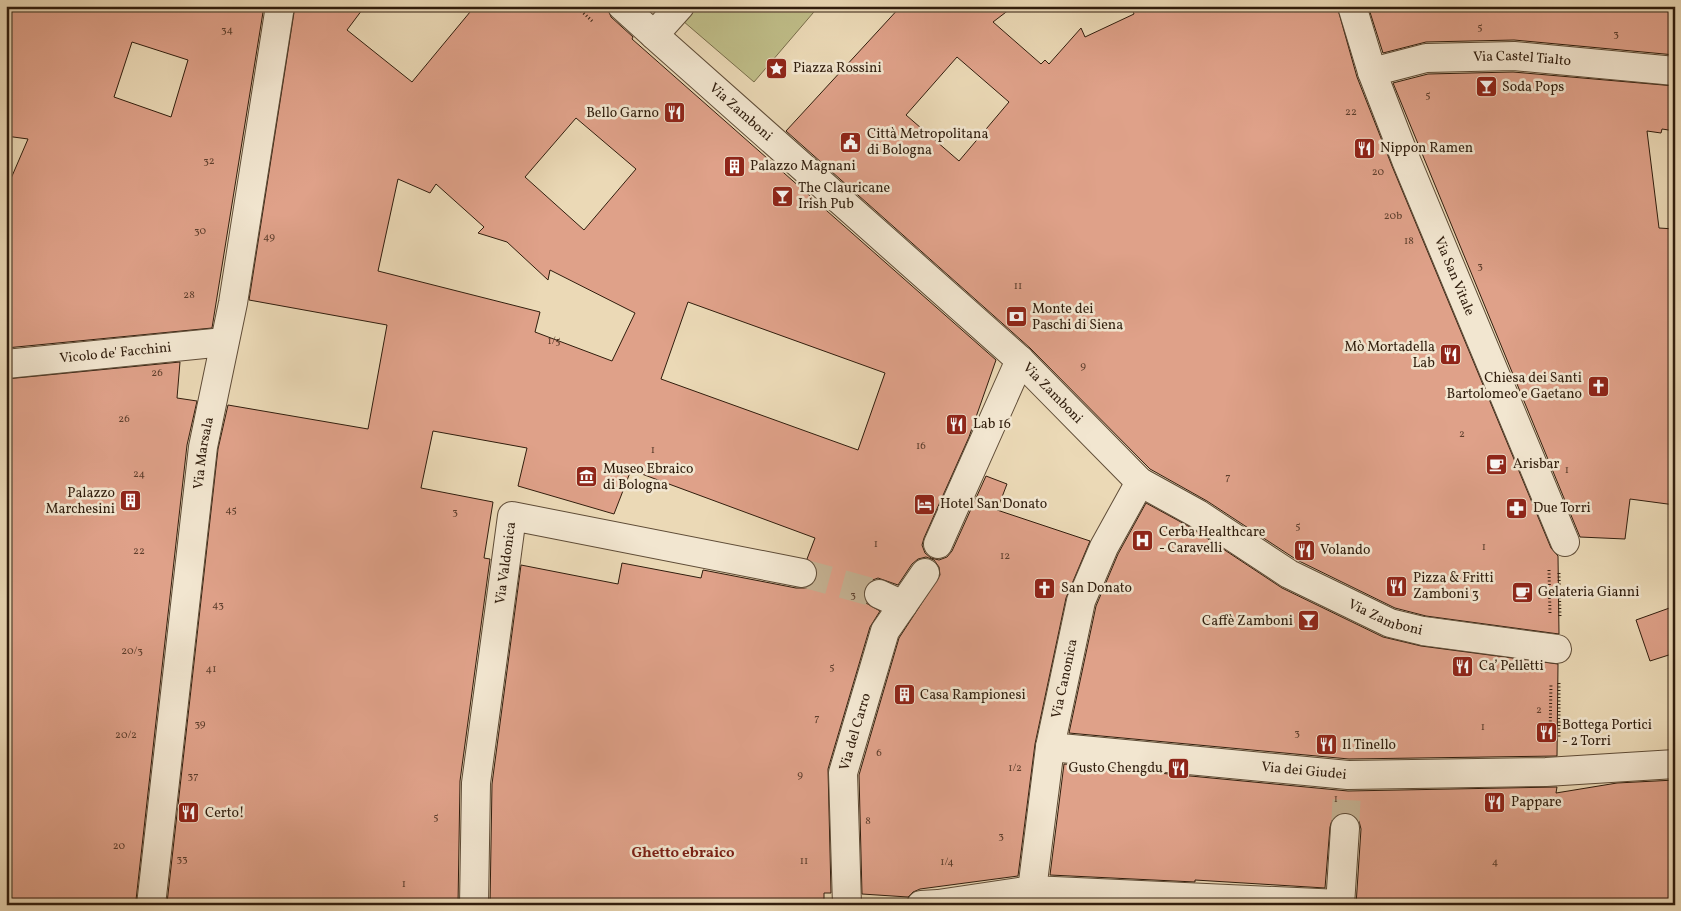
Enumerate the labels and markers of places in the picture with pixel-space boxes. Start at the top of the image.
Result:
place icon: Piazza Rossini [765,56,789,80]
place label: Piazza Rossini [793,59,882,78]
bar icon: Soda Pops [1474,75,1498,99]
place label: Soda Pops [1502,78,1564,97]
restaurant icon: Bello Garno [663,101,687,125]
place label: Bello Garno [586,104,659,123]
place label: Città Metropolitana di Bologna [867,125,988,160]
public building icon: Città Metropolitana di Bologna [839,130,863,154]
restaurant icon: Nippon Ramen [1352,136,1376,160]
place label: Nippon Ramen [1380,139,1473,158]
building icon: Palazzo Magnani [722,154,746,178]
place label: Palazzo Magnani [750,157,856,176]
place label: The Clauricane Irish Pub [798,179,891,214]
bar icon: The Clauricane Irish Pub [770,184,794,208]
place label: Monte dei Paschi di Siena [1032,300,1123,335]
bank icon: Monte dei Paschi di Siena [1004,305,1028,329]
place label: Mò Mortadella Lab [1344,338,1435,373]
restaurant icon: Mò Mortadella Lab [1439,343,1463,367]
place label: Chiesa dei Santi Bartolomeo e Gaetano [1446,369,1582,404]
church icon: Chiesa dei Santi Bartolomeo e Gaetano [1586,374,1610,398]
restaurant icon: Lab 16 [945,412,969,436]
place label: Lab 16 [973,415,1011,434]
cafe icon: Arisbar [1485,452,1509,476]
place label: Arisbar [1513,455,1560,474]
place label: Museo Ebraico di Bologna [603,460,693,495]
museum icon: Museo Ebraico di Bologna [575,465,599,489]
place label: Palazzo Marchesini [45,484,115,519]
building icon: Palazzo Marchesini [119,489,143,513]
hotel icon: Hotel San Donato [912,492,936,516]
place label: Hotel San Donato [940,495,1047,514]
pharmacy icon: Due Torri [1505,496,1529,520]
place label: Due Torri [1533,499,1591,518]
place label: Cerba Healthcare - Caravelli [1159,523,1266,558]
hospital icon: Cerba Healthcare - Caravelli [1131,528,1155,552]
restaurant icon: Volando [1292,538,1316,562]
place label: Volando [1320,541,1370,560]
place label: Pizza & Fritti Zamboni 3 [1413,569,1494,604]
restaurant icon: Pizza & Fritti Zamboni 3 [1385,574,1409,598]
church icon: San Donato [1033,576,1057,600]
place label: San Donato [1061,579,1132,598]
cafe icon: Gelateria Gianni [1510,580,1534,604]
place label: Gelateria Gianni [1538,583,1639,602]
bar icon: Caffè Zamboni [1297,609,1321,633]
place label: Caffè Zamboni [1202,612,1293,631]
restaurant icon: Ca’ Pelletti [1451,654,1475,678]
place label: Ca’ Pelletti [1479,657,1544,676]
building icon: Casa Rampionesi [892,683,916,707]
place label: Casa Rampionesi [920,686,1026,705]
place label: Bottega Portici - 2 Torri [1562,716,1652,751]
restaurant icon: Bottega Portici - 2 Torri [1534,721,1558,745]
restaurant icon: Il Tinello [1314,733,1338,757]
place label: Il Tinello [1342,736,1396,755]
restaurant icon: Gusto Chengdu [1167,756,1191,780]
place label: Gusto Chengdu [1068,759,1163,778]
restaurant icon: Pappare [1483,790,1507,814]
place label: Pappare [1511,793,1562,812]
restaurant icon: Certo! [177,801,201,825]
place label: Certo! [205,804,245,823]

